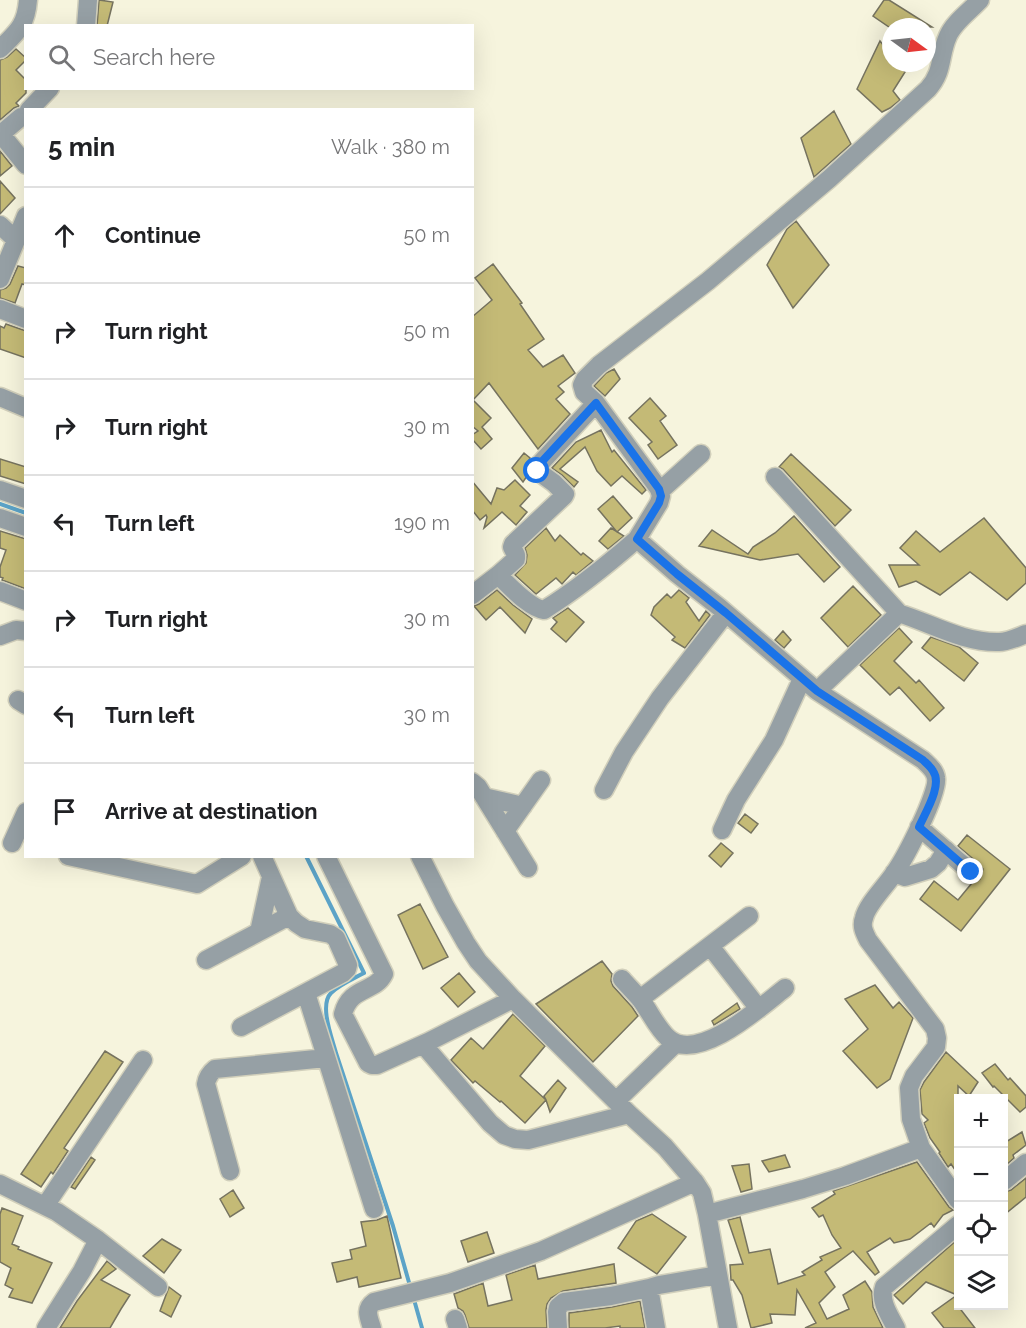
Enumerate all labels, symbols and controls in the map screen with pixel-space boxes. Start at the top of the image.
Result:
north arrow [882,18,936,72]
search box [24,24,474,90]
icon: search [45,41,78,74]
text: Search here [93,44,215,70]
text: 5 min [48,132,115,162]
text: Walk · 380 m [331,135,450,159]
icon: ahead [48,219,81,252]
text: Continue [105,222,201,248]
text: 50 m [403,223,450,247]
icon: right [48,315,81,348]
text: Turn right [105,318,208,344]
text: 50 m [403,319,450,343]
icon: right [48,411,81,444]
text: Turn right [105,414,208,440]
text: 30 m [404,415,450,439]
route start [523,457,549,483]
icon: left [48,507,81,540]
text: Turn left [105,510,195,536]
text: 190 m [394,511,450,535]
icon: right [48,603,81,636]
text: Turn right [105,606,208,632]
text: 30 m [404,607,450,631]
icon: left [48,699,81,732]
text: Turn left [105,702,195,728]
text: 30 m [404,703,450,727]
icon: arrive [48,795,81,828]
text: Arrive at destination [105,798,318,824]
route end [957,858,983,884]
map controls [954,1094,1008,1310]
button: + [954,1094,1008,1148]
button: − [954,1148,1008,1202]
button: locate [954,1202,1008,1256]
button: layers [954,1256,1008,1310]

